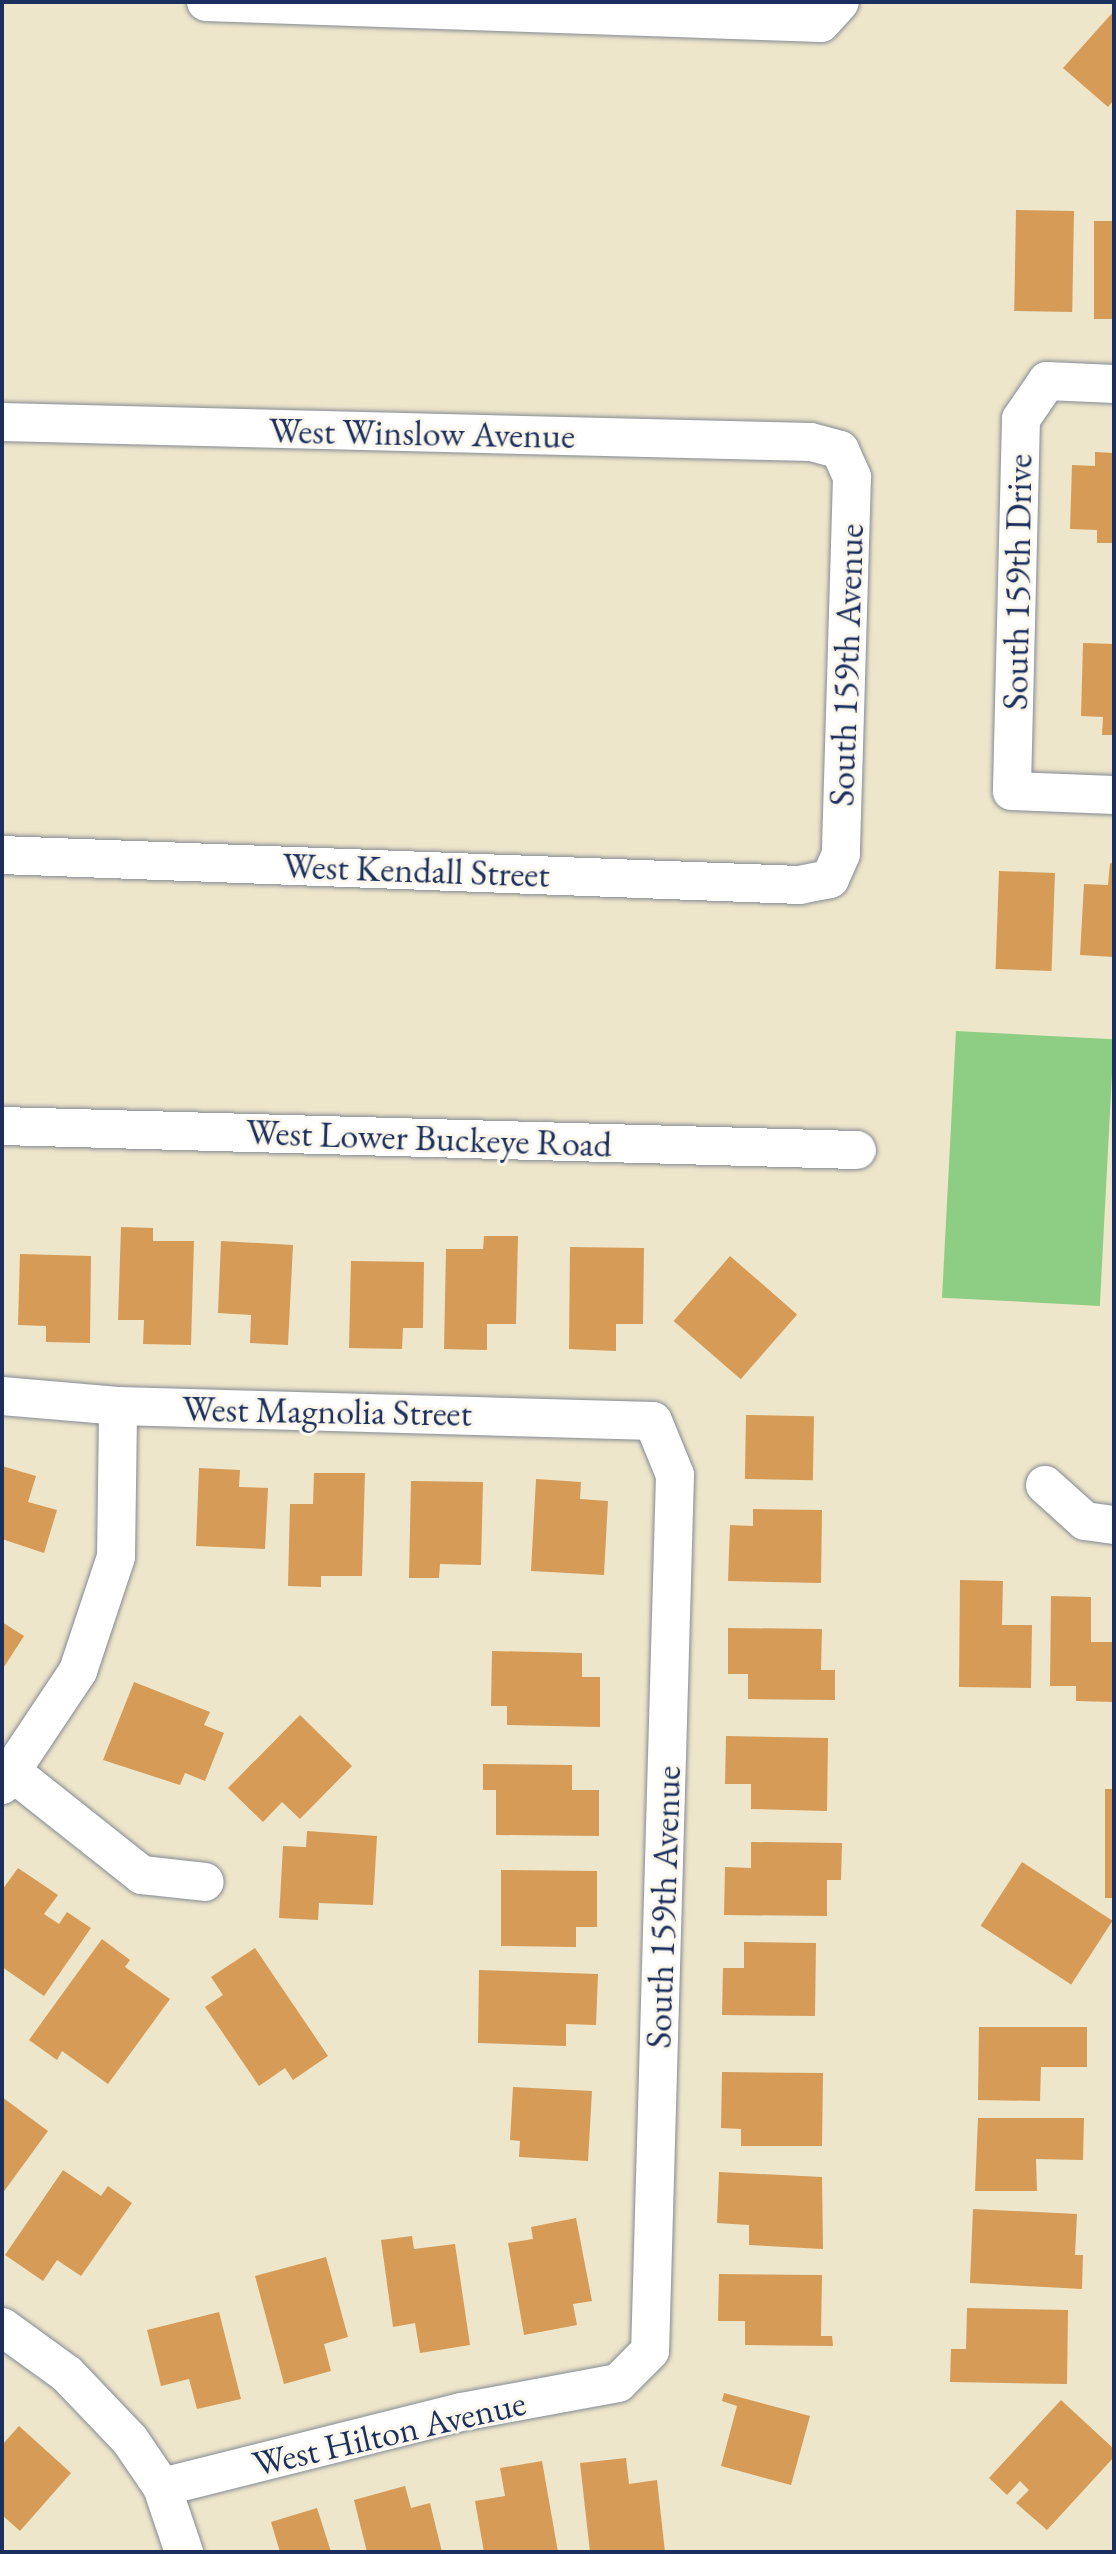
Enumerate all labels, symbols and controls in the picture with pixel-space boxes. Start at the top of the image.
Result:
street label: West Winslow Avenue [268,409,576,457]
street label: South 159th Drive [993,453,1041,711]
street label: South 159th Avenue [819,523,873,807]
street label: West Kendall Street [282,844,550,896]
street label: West Lower Buckeye Road [245,1110,613,1166]
street label: West Magnolia Street [182,1387,472,1435]
street label: South 159th Avenue [636,1765,690,2049]
street label: West Hilton Avenue [248,2381,530,2485]

